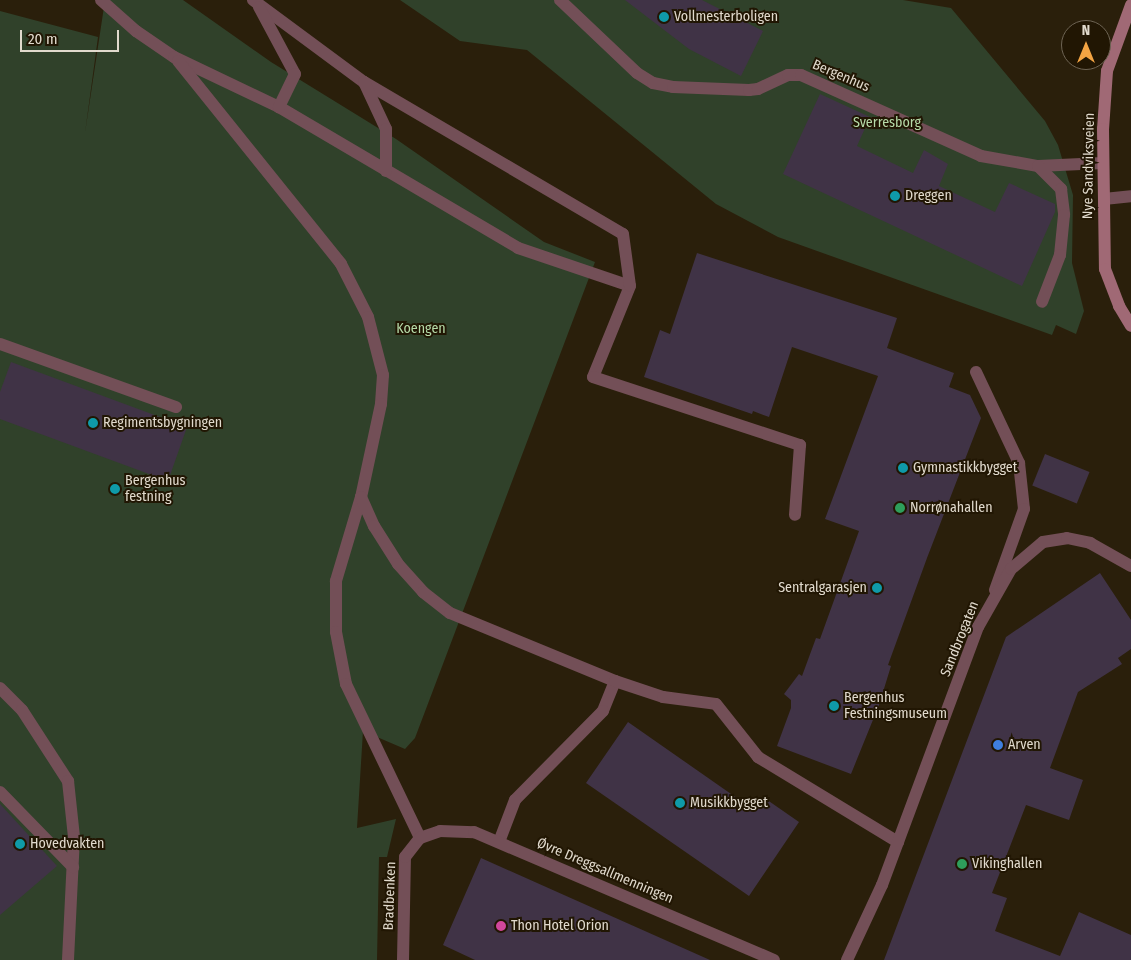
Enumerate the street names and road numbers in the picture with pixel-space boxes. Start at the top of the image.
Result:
street label: Bergenhus [810,56,872,96]
street label: Nye Sandviksveien [1080,113,1098,219]
street label: Sandbrogaten [937,599,983,679]
street label: Øvre Dreggsallmenningen [534,835,676,907]
street label: Bradbenken [380,861,400,931]

